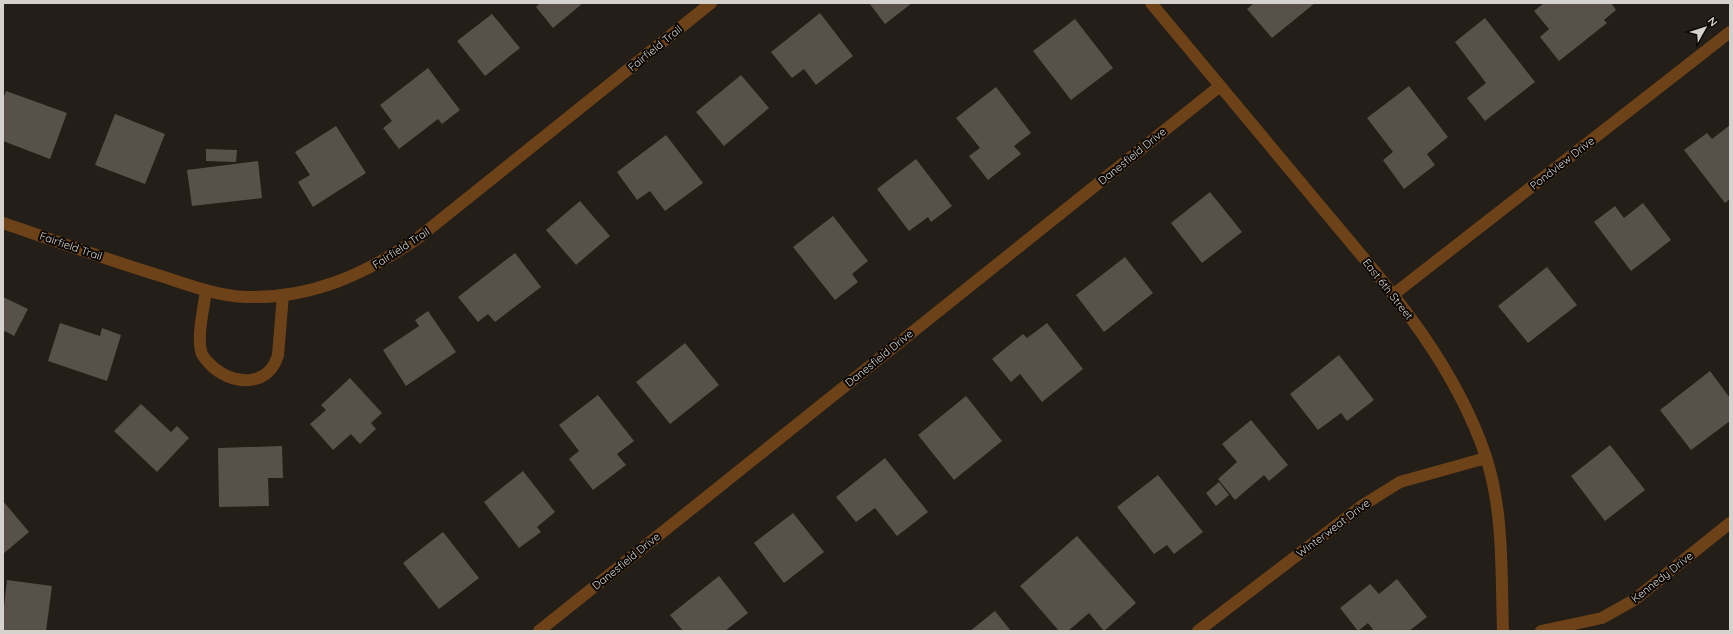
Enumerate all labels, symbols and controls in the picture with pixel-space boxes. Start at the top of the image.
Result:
north arrow [1685,8,1725,48]
text: N [1705,14,1721,29]
street label: Fairfield Trail [625,22,685,74]
street label: Danesfield Drive [1095,124,1169,188]
street label: Pondview Drive [1527,133,1597,193]
street label: Fairfield Trail [370,224,432,272]
street label: Fairfield Trail [38,229,104,263]
street label: East 6th Street [1360,256,1416,323]
street label: Danesfield Drive [842,326,916,390]
street label: Winterweat Drive [1293,496,1373,560]
street label: Danesfield Drive [589,529,663,593]
street label: Kennedy Drive [1628,548,1696,606]

